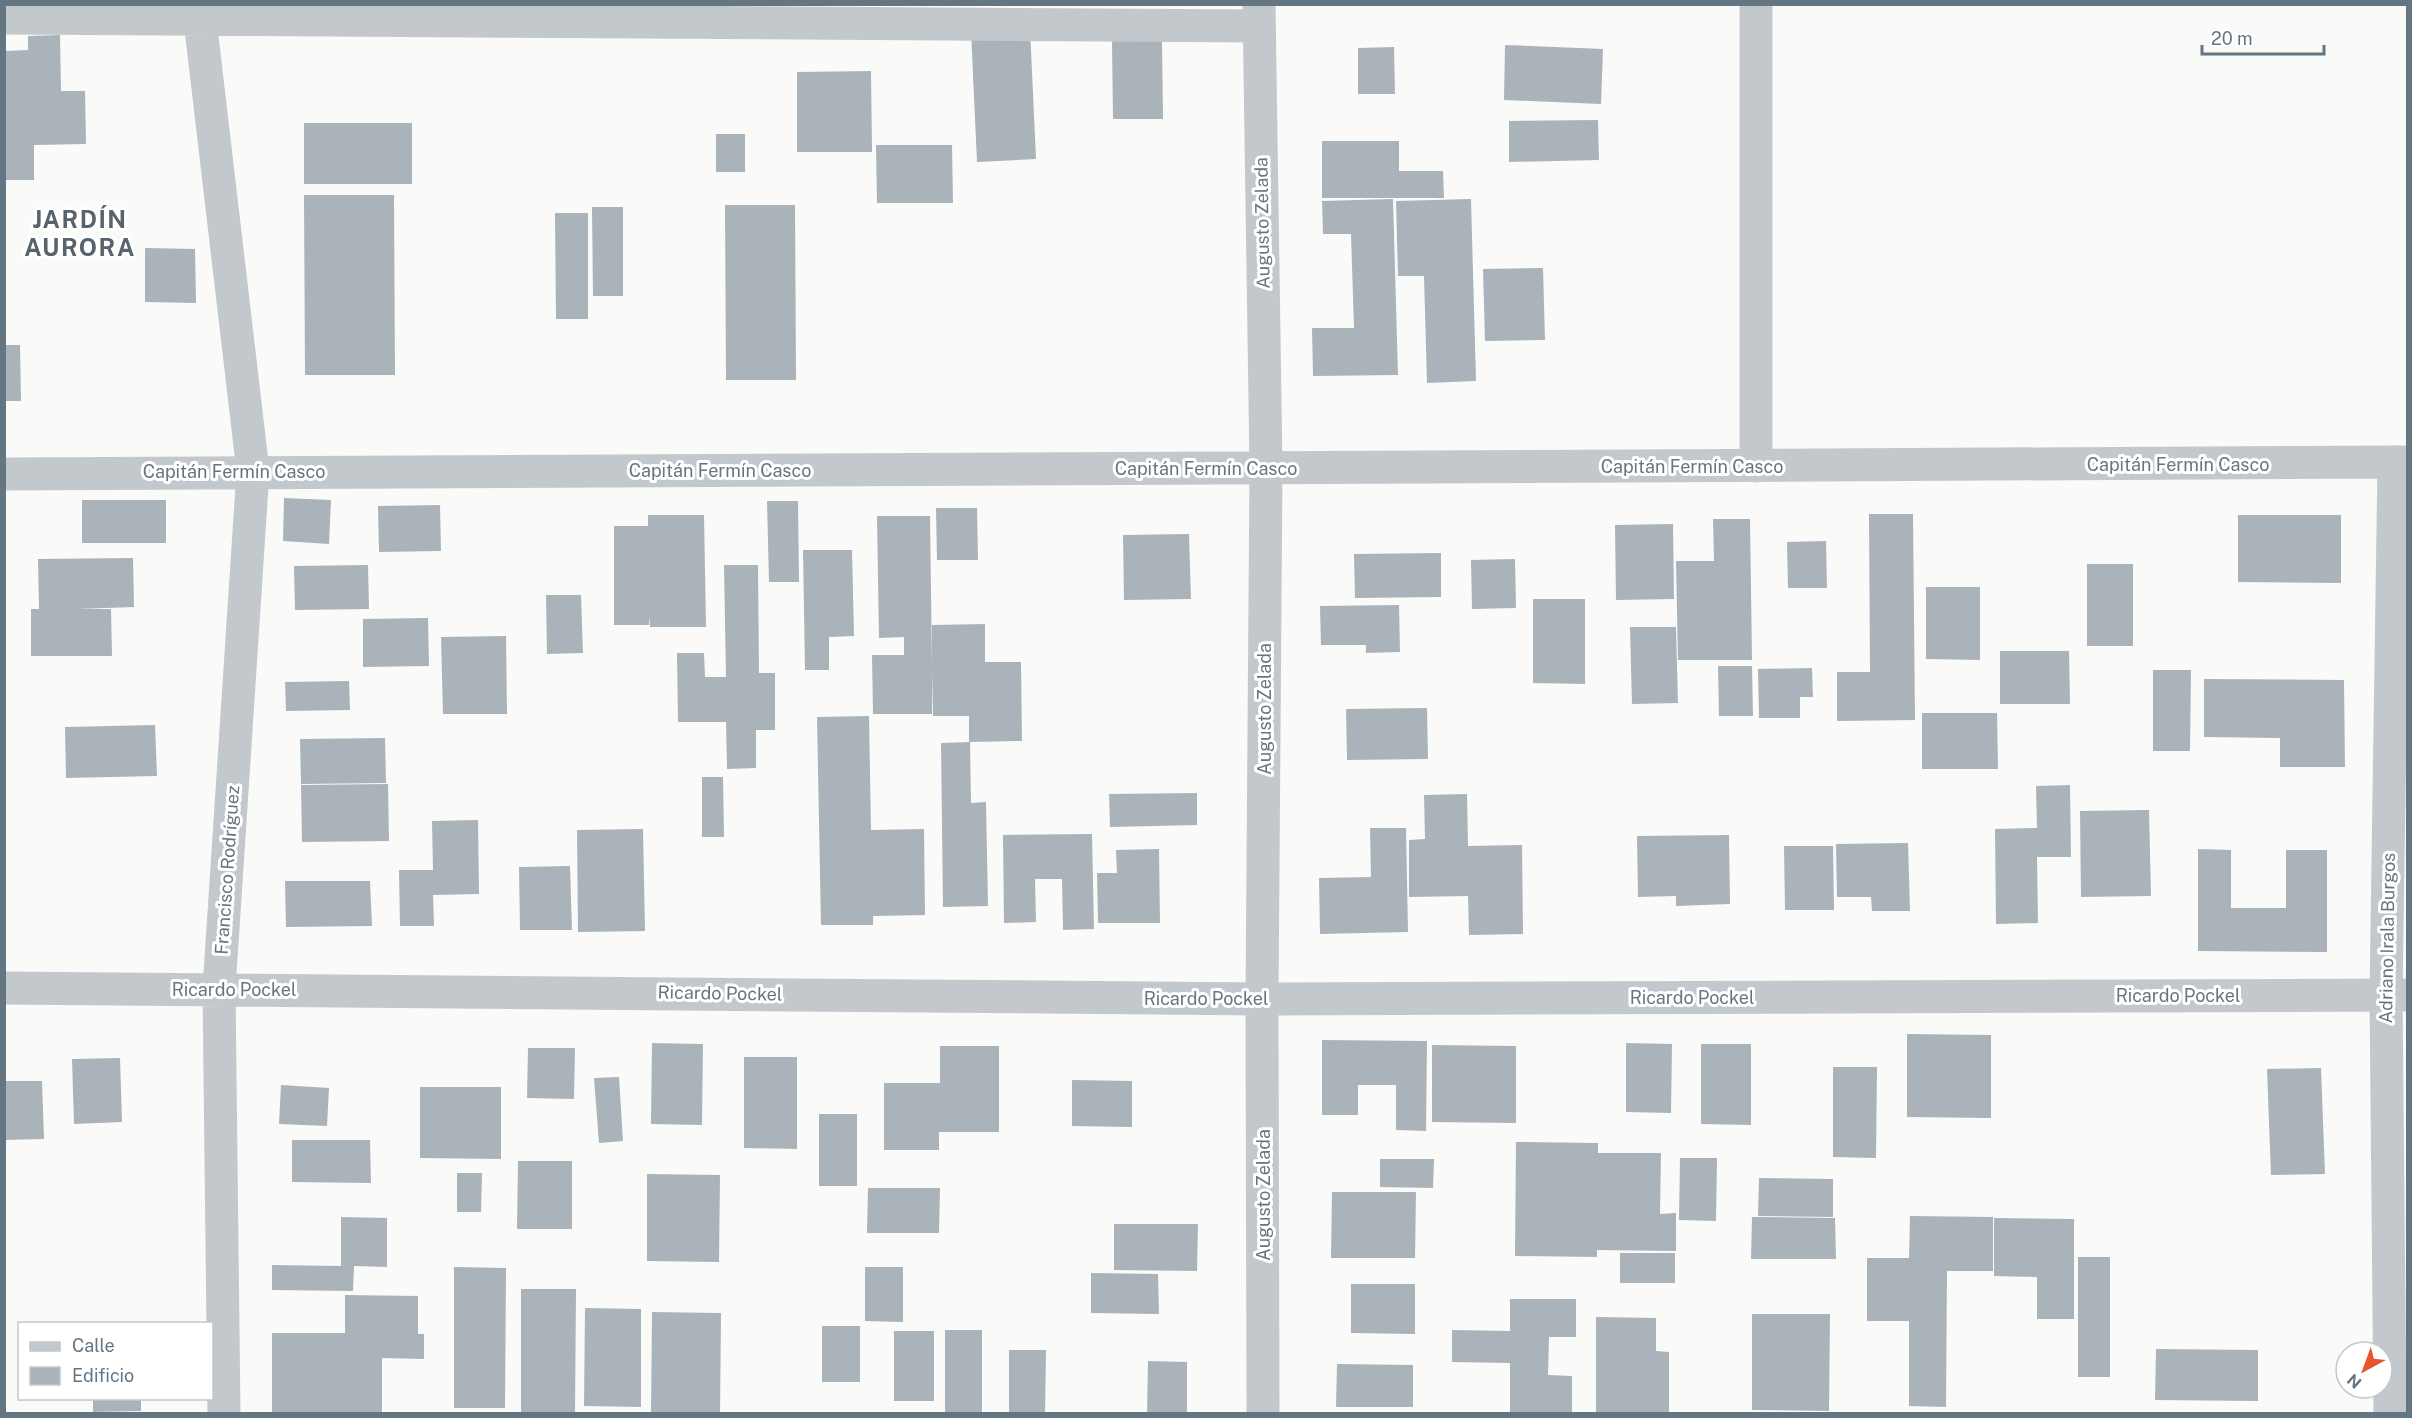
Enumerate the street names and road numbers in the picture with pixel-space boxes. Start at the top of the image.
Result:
street label: Augusto Zelada [1250,157,1274,289]
street label: Capitán Fermín Casco [2087,454,2269,475]
street label: Capitán Fermín Casco [1601,456,1783,477]
street label: Capitán Fermín Casco [1115,458,1297,479]
street label: Capitán Fermín Casco [629,460,811,481]
street label: Capitán Fermín Casco [143,461,325,482]
street label: Augusto Zelada [1254,643,1275,775]
street label: Francisco Rodríguez [211,785,243,955]
street label: Adriano Irala Burgos [2375,853,2399,1023]
street label: Ricardo Pockel [172,979,296,1000]
street label: Ricardo Pockel [657,981,783,1005]
street label: Ricardo Pockel [2116,985,2240,1006]
street label: Ricardo Pockel [1630,987,1754,1008]
street label: Ricardo Pockel [1144,988,1268,1009]
street label: Augusto Zelada [1253,1129,1274,1261]

